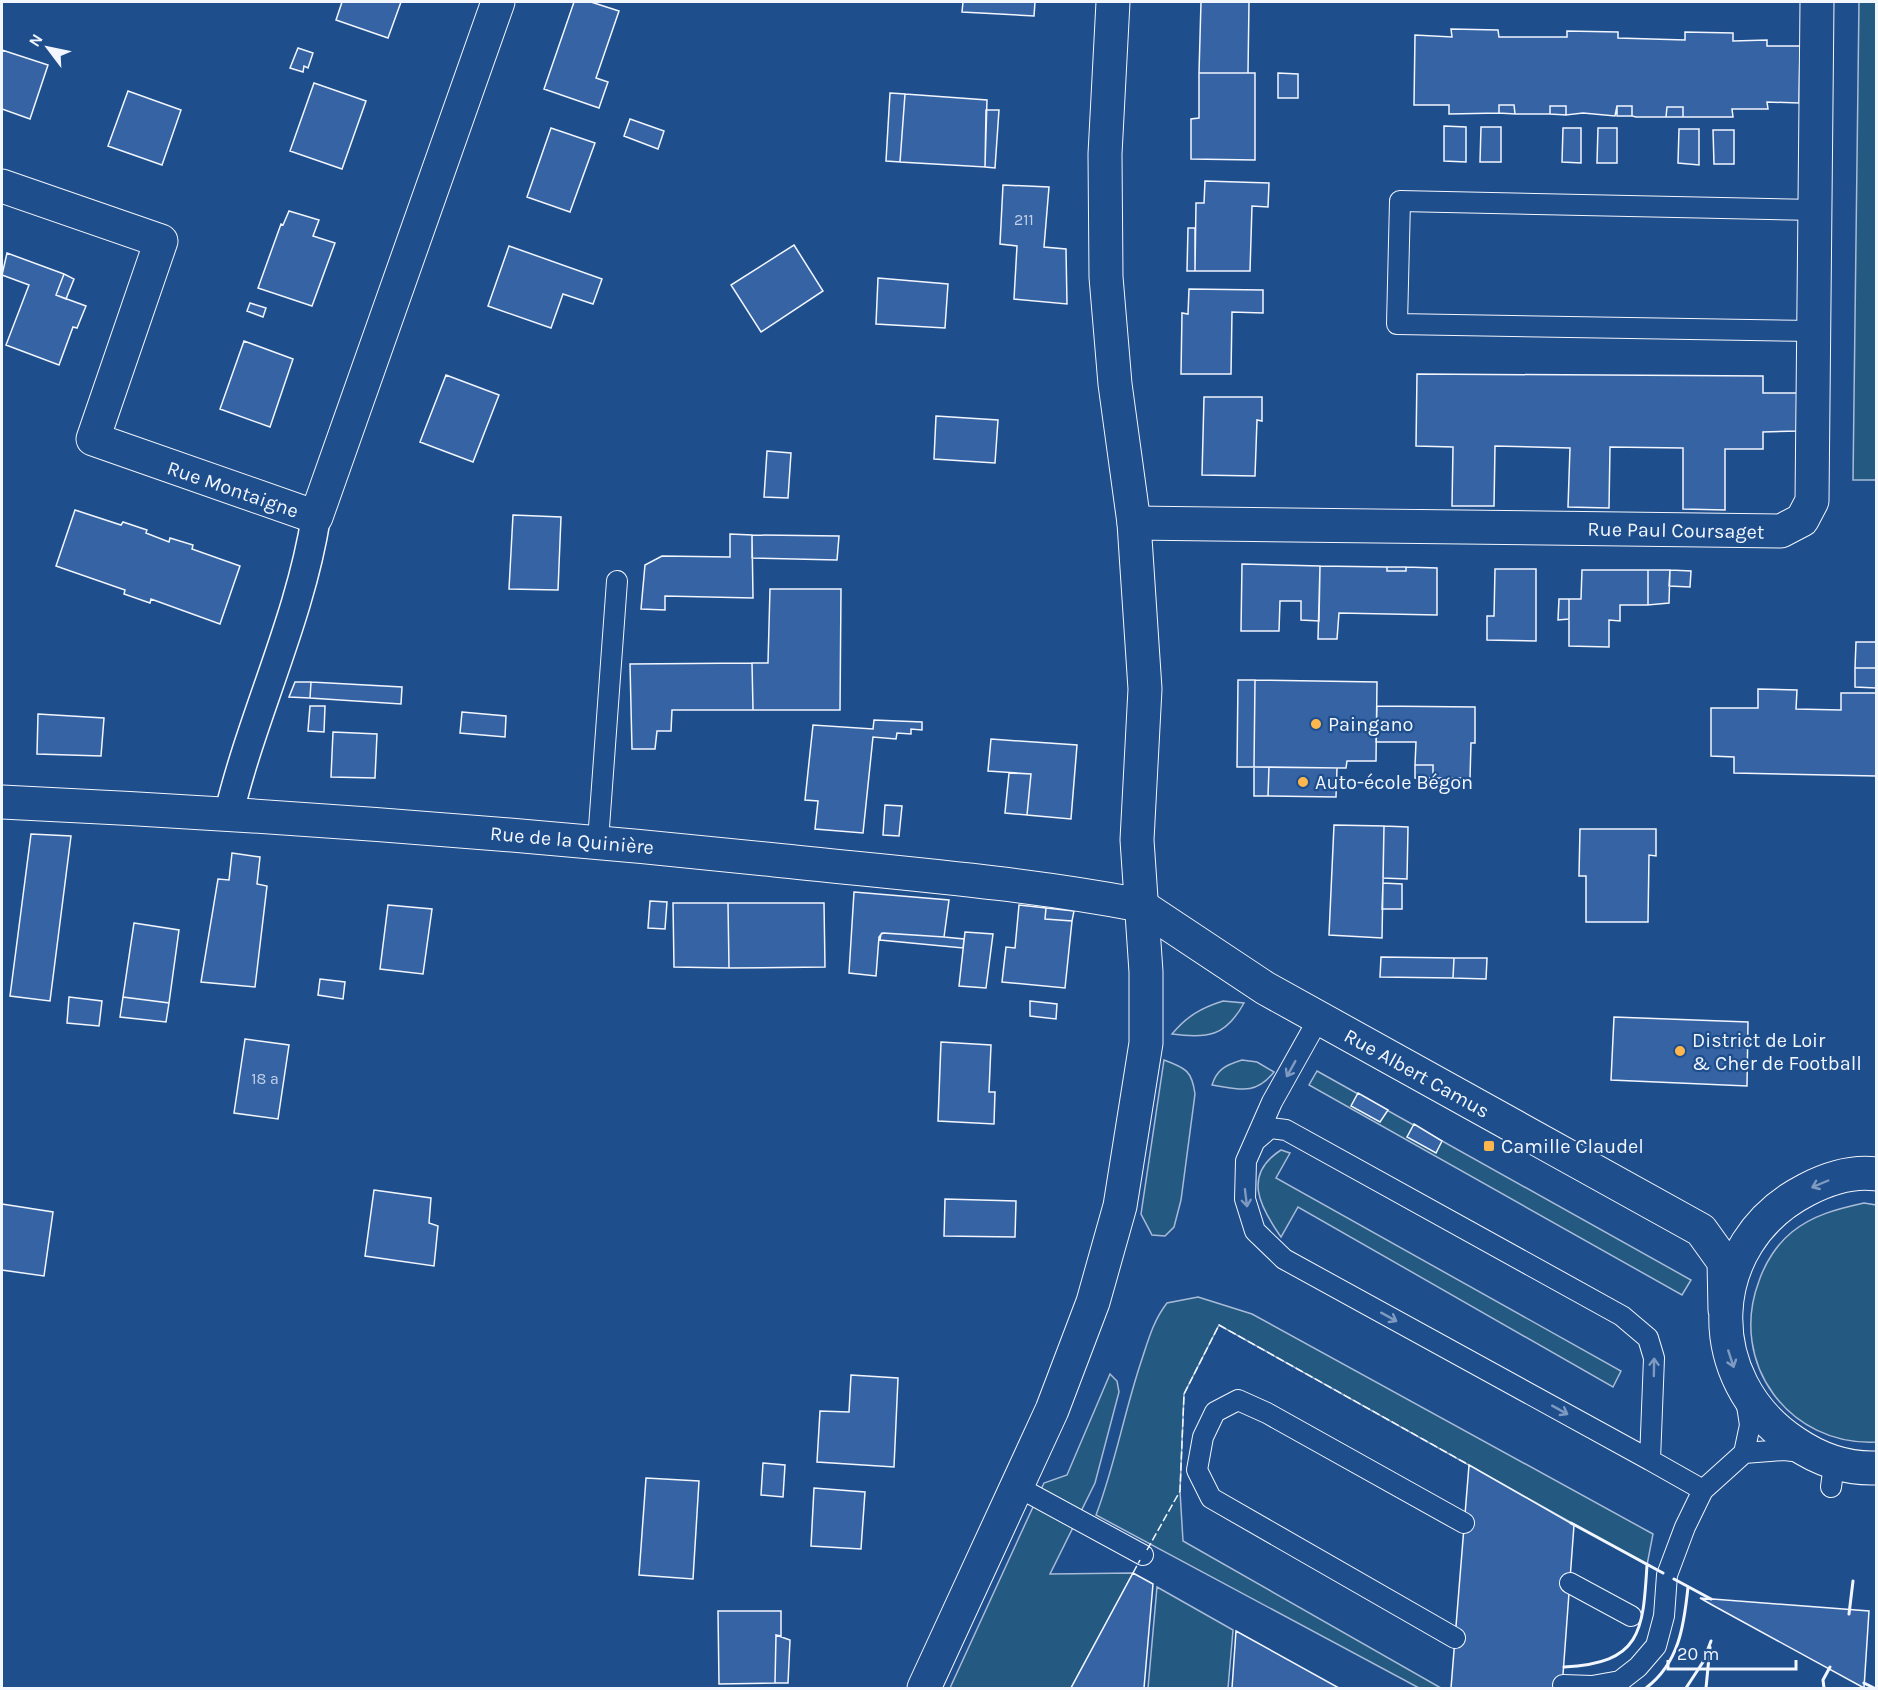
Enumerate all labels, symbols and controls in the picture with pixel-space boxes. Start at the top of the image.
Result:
north arrow [18,18,78,78]
text: N [25,30,47,50]
house number: 211 [1014,210,1034,229]
street label: Rue Montaigne [164,456,302,523]
street label: Rue Paul Coursaget [1587,517,1765,544]
place label: Paingano [1328,713,1413,736]
marker: Paingano [1309,717,1323,731]
place label: Auto-école Bégon [1315,771,1473,794]
marker: Auto-école Bégon [1296,775,1310,789]
street label: Rue de la Quinière [489,822,655,859]
street label: Rue Albert Camus [1340,1024,1493,1123]
place label: District de Loir & Cher de Football [1692,1029,1862,1075]
marker: District de Loir & Cher de Football [1673,1044,1687,1058]
one-way arrow [1284,1060,1296,1077]
house number: 18 a [251,1069,279,1088]
place label: Camille Claudel [1501,1135,1644,1158]
marker: Camille Claudel [1482,1139,1496,1153]
one-way arrow [1811,1179,1829,1190]
one-way arrow [1241,1188,1252,1207]
one-way arrow [1380,1312,1398,1323]
one-way arrow [1727,1349,1738,1368]
one-way arrow [1648,1357,1660,1377]
one-way arrow [1551,1405,1569,1416]
scale bar [1668,1633,1796,1671]
text: 20 m [1677,1643,1719,1665]

